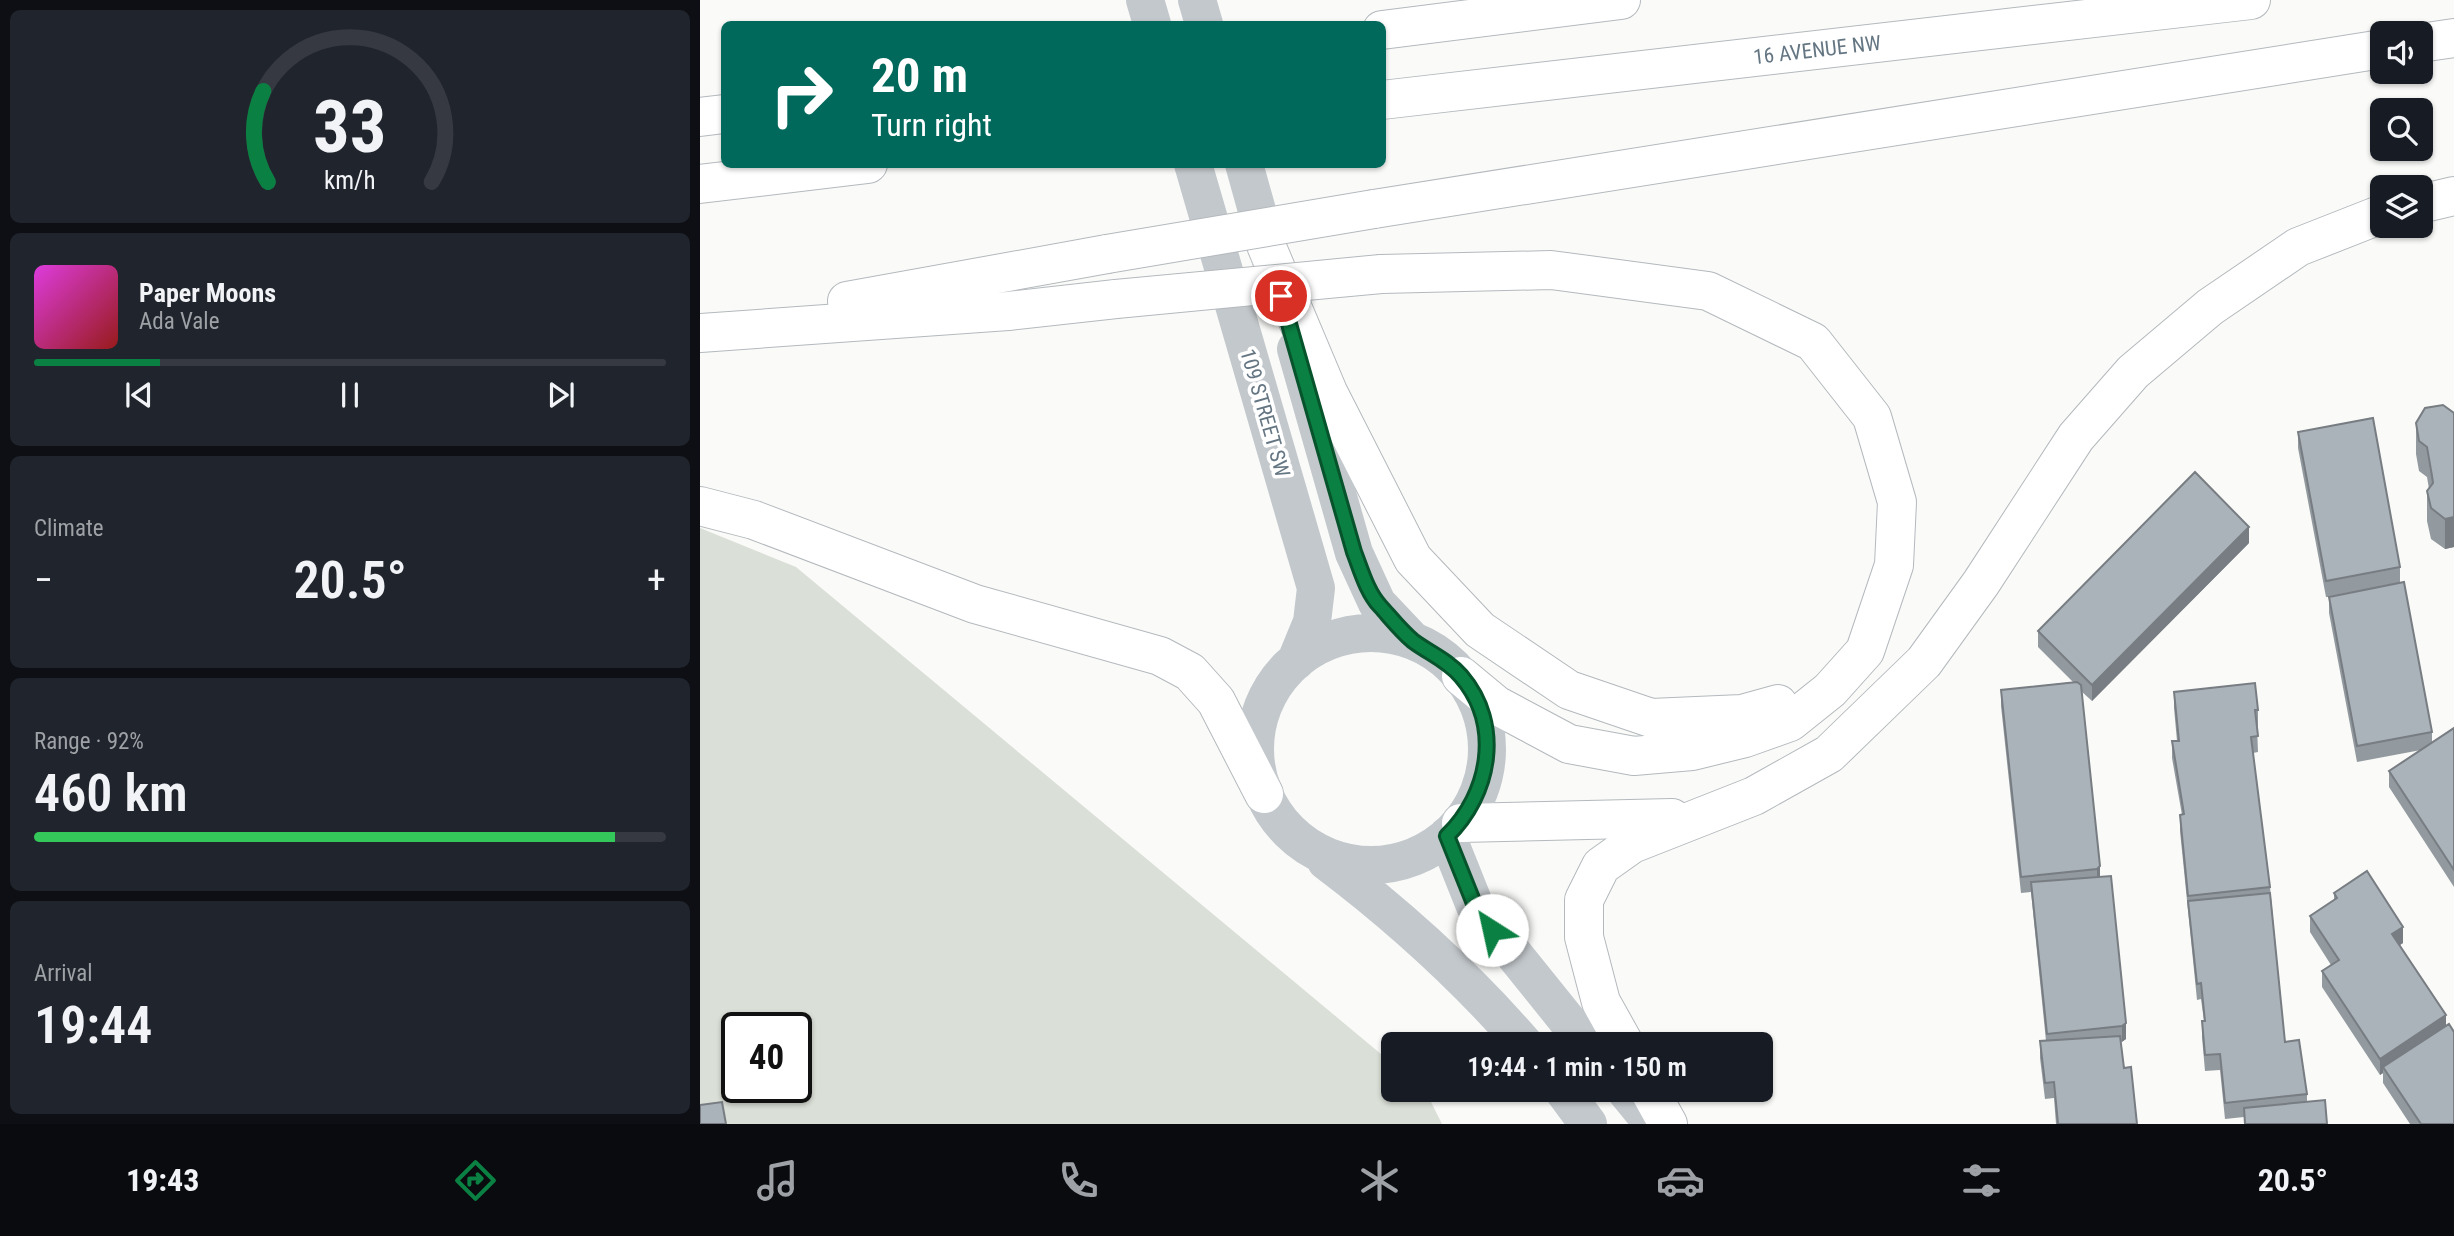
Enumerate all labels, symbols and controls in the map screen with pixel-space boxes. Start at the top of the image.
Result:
map controls [2370,21,2433,238]
button: sound [2370,21,2433,84]
street label: 16 AVENUE NW [1752,31,1882,69]
text: 20 m [871,47,968,104]
icon: right [756,49,847,140]
text: 33 [313,85,387,171]
button: search [2370,98,2433,161]
text: Turn right [871,106,992,144]
text: km/h [324,166,376,195]
button: layers [2370,175,2433,238]
pin [1251,266,1311,326]
icon: arrive [1262,277,1300,315]
text: Paper Moons [139,278,276,308]
text: Ada Vale [139,308,219,335]
street label: 109 STREET SW [1235,346,1295,480]
icon: previous [120,376,158,414]
icon: pause [331,376,369,414]
icon: next [542,376,580,414]
text: Climate [34,515,104,542]
text: 20.5° [293,550,407,611]
text: − [34,558,53,602]
text: + [647,558,666,602]
text: Range · 92% [34,728,144,755]
text: 460 km [34,763,188,824]
position arrow [1455,893,1529,967]
text: Arrival [34,960,93,987]
text: 19:44 [34,995,152,1056]
speed limit sign: 40 [721,1012,812,1103]
text: 19:44 · 1 min · 150 m [1467,1052,1687,1082]
icon: directions [451,1156,500,1205]
icon: music [753,1156,802,1205]
icon: phone [1054,1156,1103,1205]
icon: climate [1355,1156,1404,1205]
icon: car [1656,1156,1705,1205]
icon: filters [1957,1156,2006,1205]
text: 19:43 [126,1161,199,1199]
text: 20.5° [2258,1161,2328,1199]

